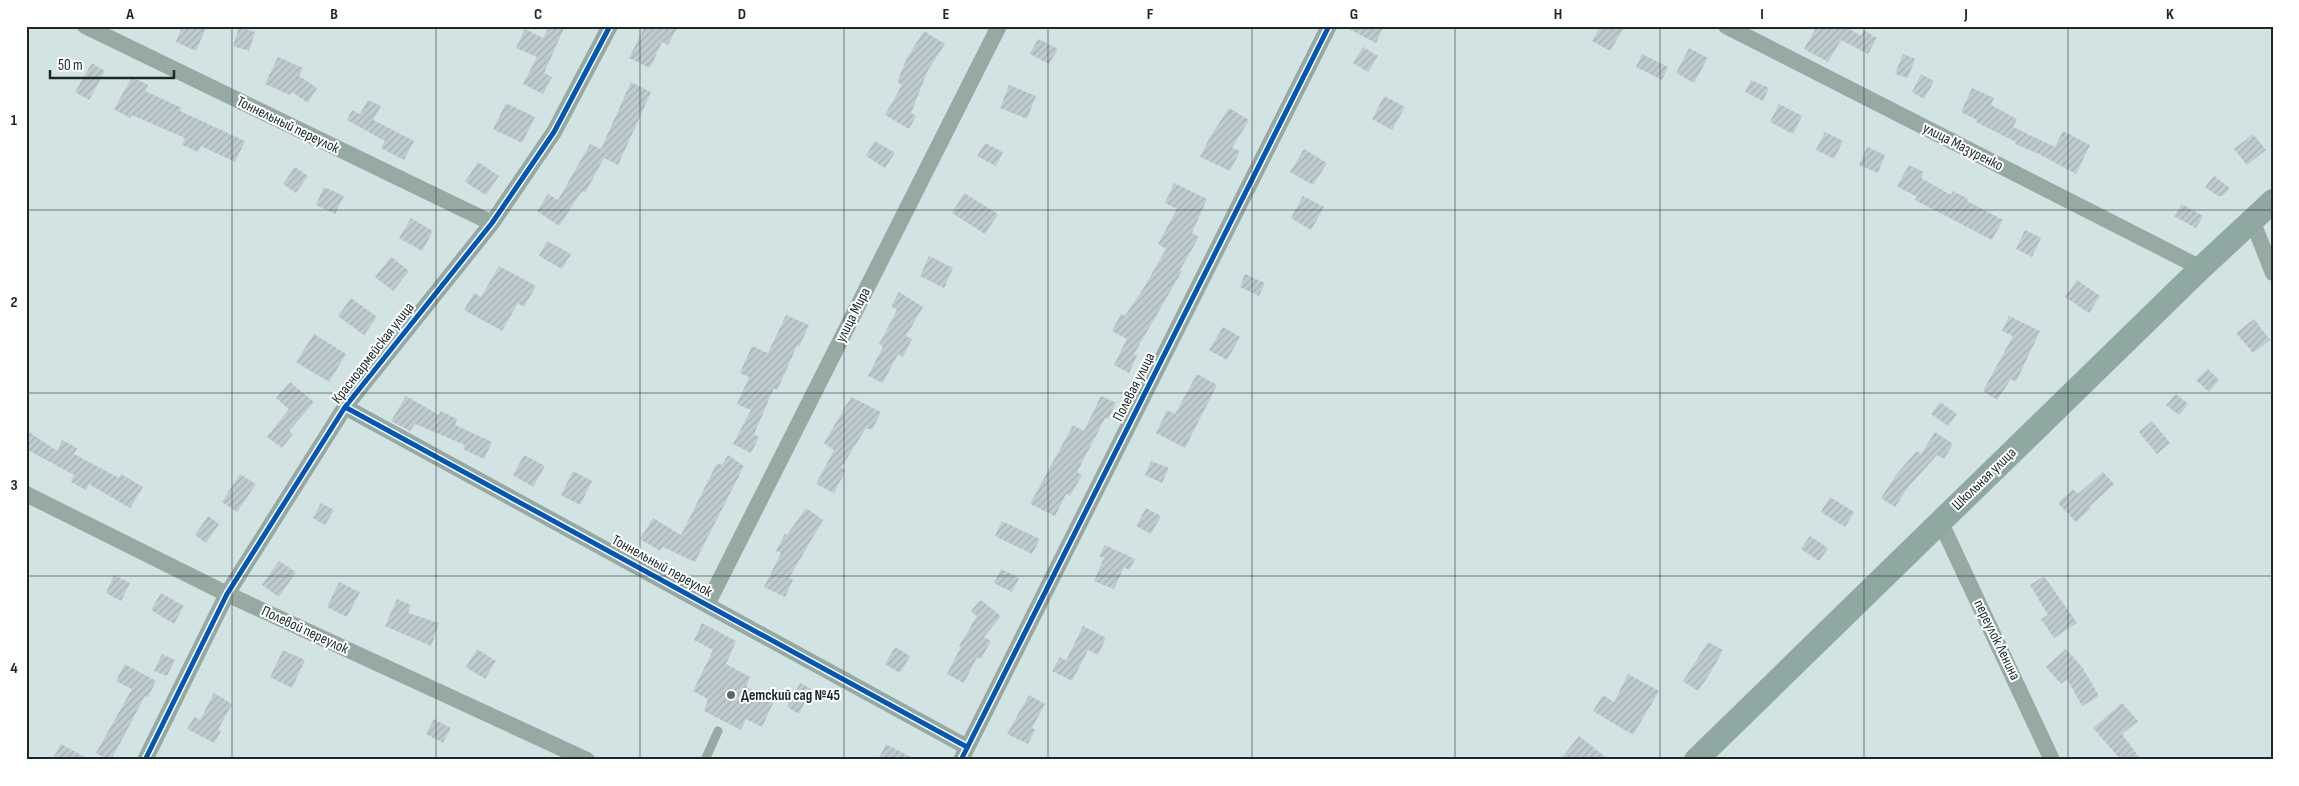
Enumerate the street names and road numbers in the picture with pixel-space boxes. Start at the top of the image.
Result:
street label: Тоннельный переулок [234,92,343,158]
street label: улица Мазуренко [1920,119,2006,175]
street label: улица Мира [831,284,875,346]
street label: Красноармейская улица [327,298,419,408]
street label: Полевая улица [1109,349,1160,425]
street label: Школьная улица [1948,443,2020,515]
street label: Тоннельный переулок [608,531,716,602]
street label: переулок Ленина [1969,597,2025,684]
street label: Полевой переулок [258,602,352,659]

